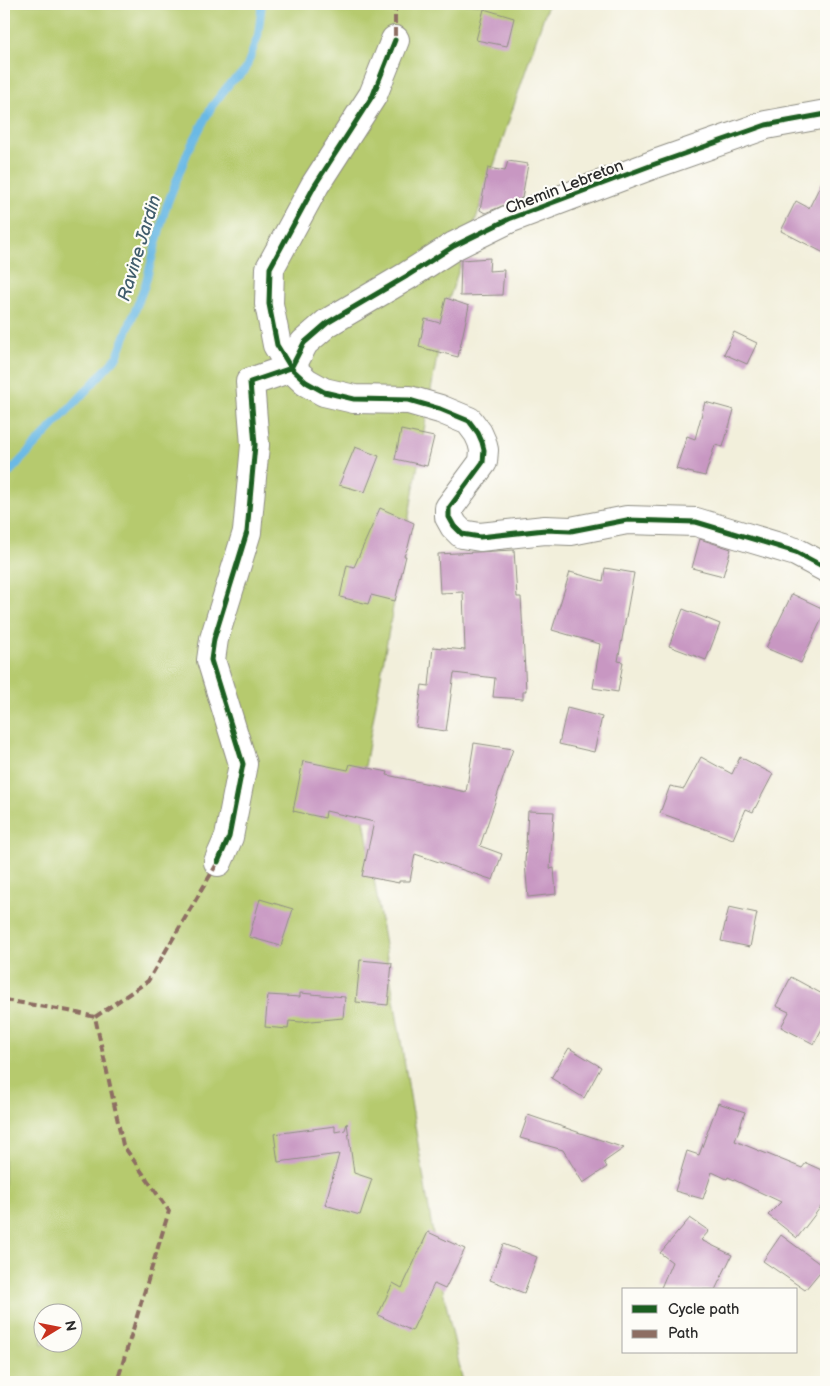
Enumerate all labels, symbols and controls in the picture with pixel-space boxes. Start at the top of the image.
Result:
street label: Chemin Lebreton [503,156,626,219]
water label: Ravine Jardin [113,193,166,304]
legend [622,1288,798,1354]
text: Cycle path [668,1300,739,1319]
north arrow [32,1304,82,1354]
text: N [61,1319,80,1332]
text: Path [668,1324,698,1343]

